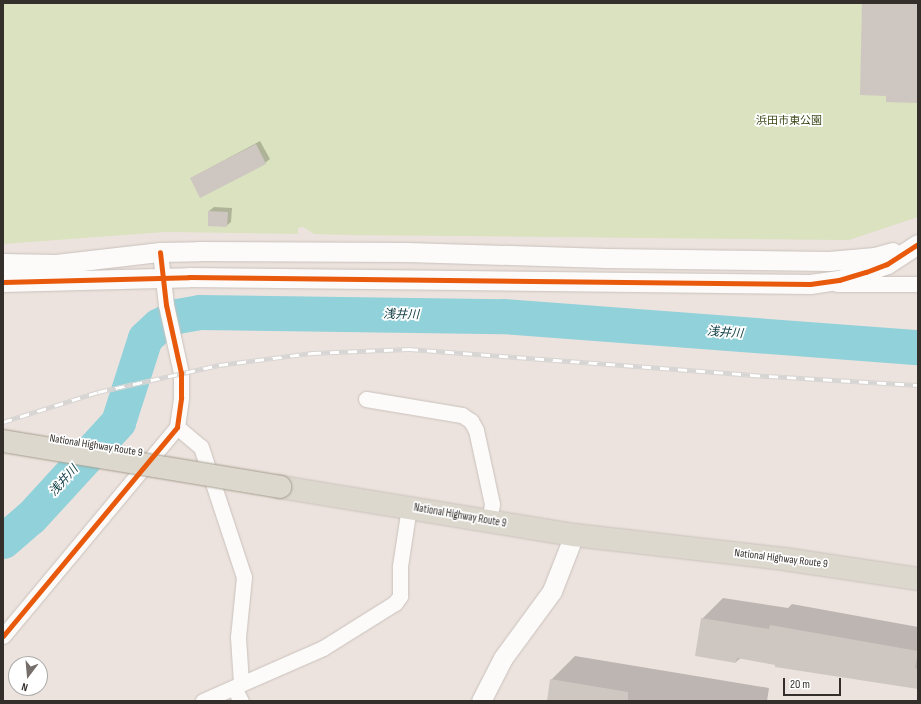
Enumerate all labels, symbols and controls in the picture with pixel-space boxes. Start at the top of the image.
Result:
park label: 浜田市東公園 [756,114,822,128]
water label: 浅井川 [383,307,419,323]
water label: 浅井川 [707,325,743,341]
street label: National Highway Route 9 [49,432,143,460]
water label: 浅井川 [47,463,81,499]
street label: National Highway Route 9 [413,501,507,531]
street label: National Highway Route 9 [734,547,828,571]
north arrow [8,656,48,696]
scale bar [785,670,843,696]
text: 20 m [790,677,810,692]
text: N [20,680,29,694]

